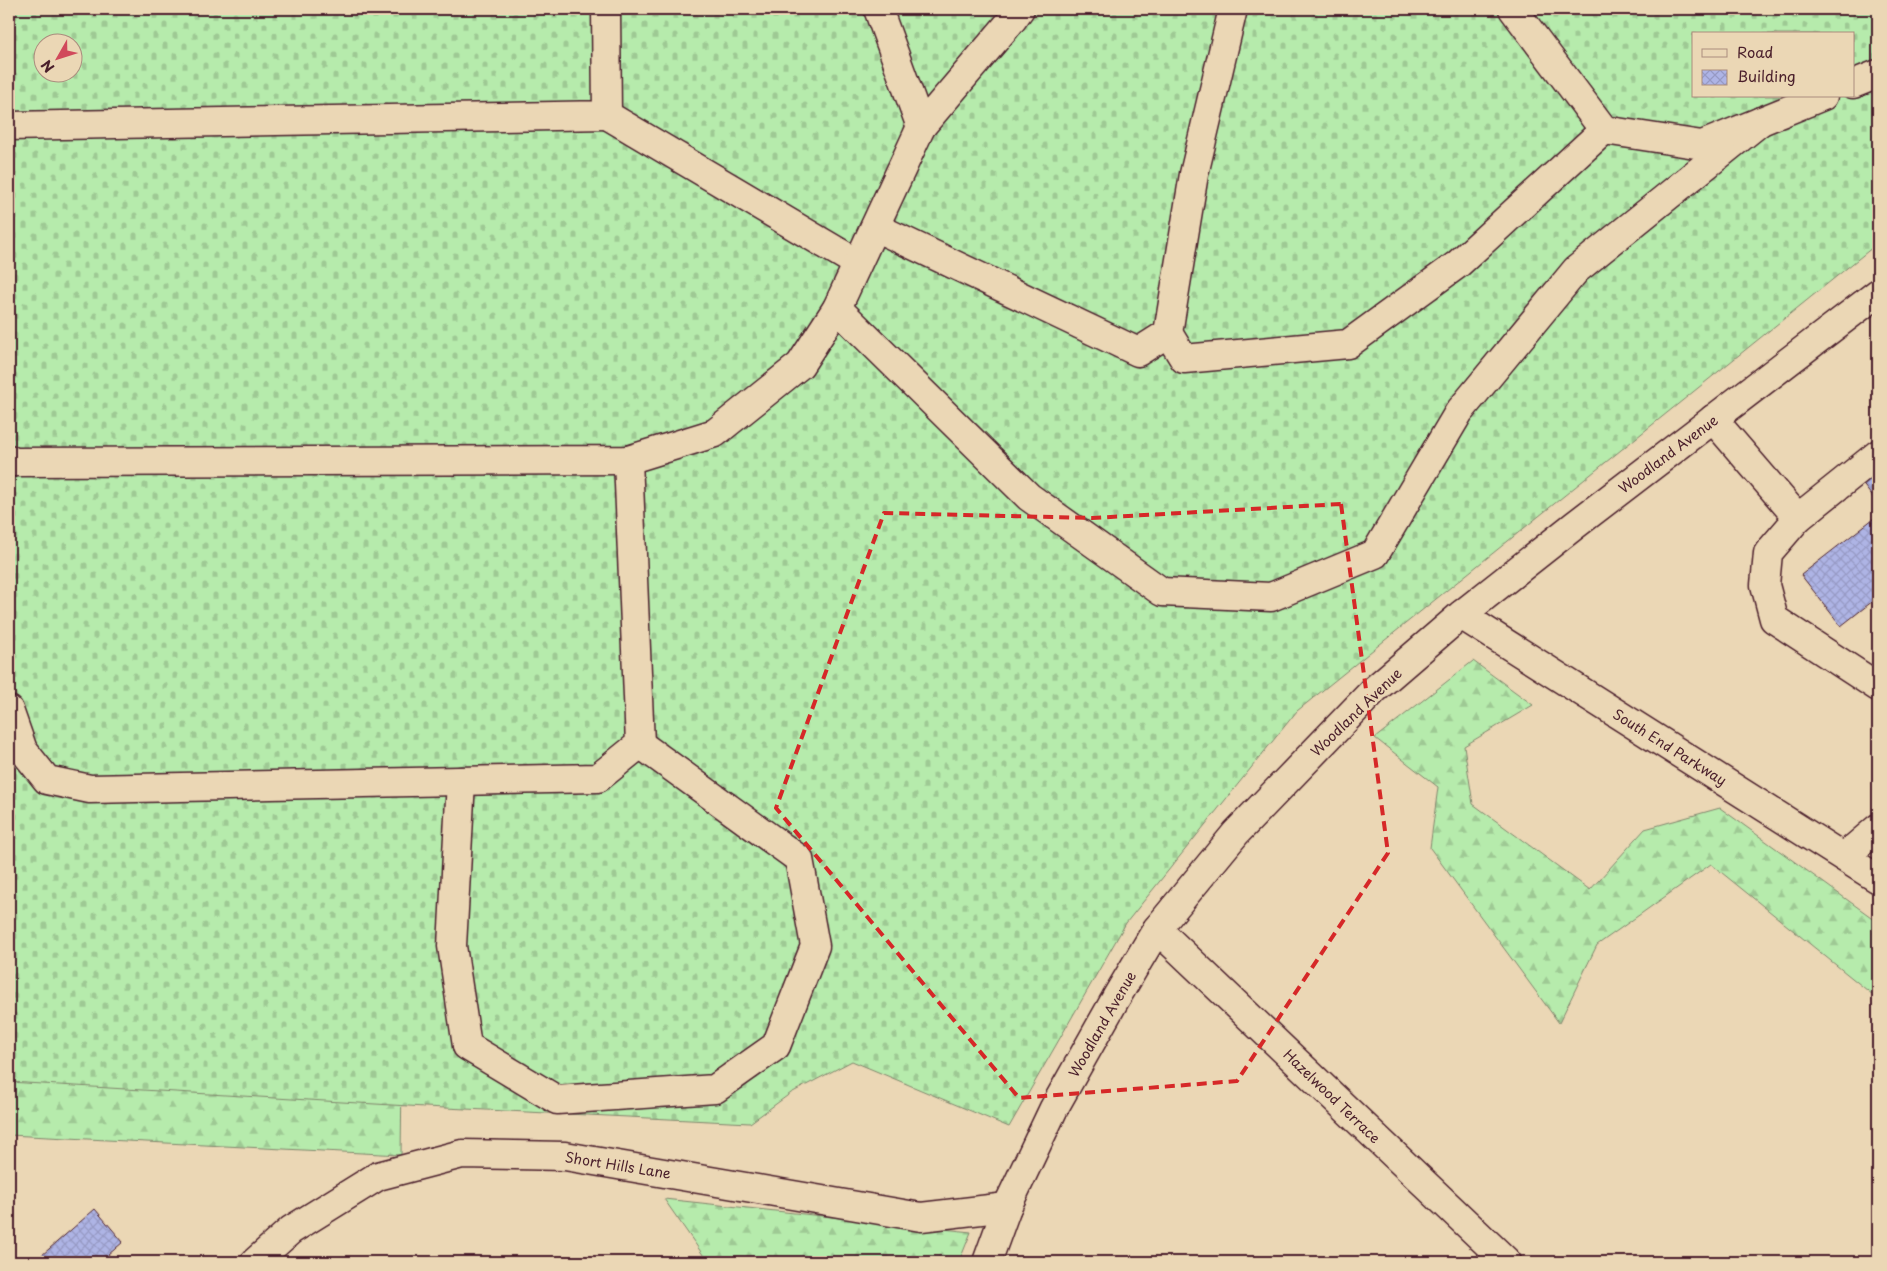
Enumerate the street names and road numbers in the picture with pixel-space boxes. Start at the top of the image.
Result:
street label: Woodland Avenue [1614,409,1722,498]
street label: Woodland Avenue [1306,663,1407,761]
street label: South End Parkway [1609,704,1731,790]
street label: Woodland Avenue [1063,967,1141,1081]
street label: Hazelwood Terrace [1279,1044,1385,1148]
street label: Short Hills Lane [563,1146,673,1184]

